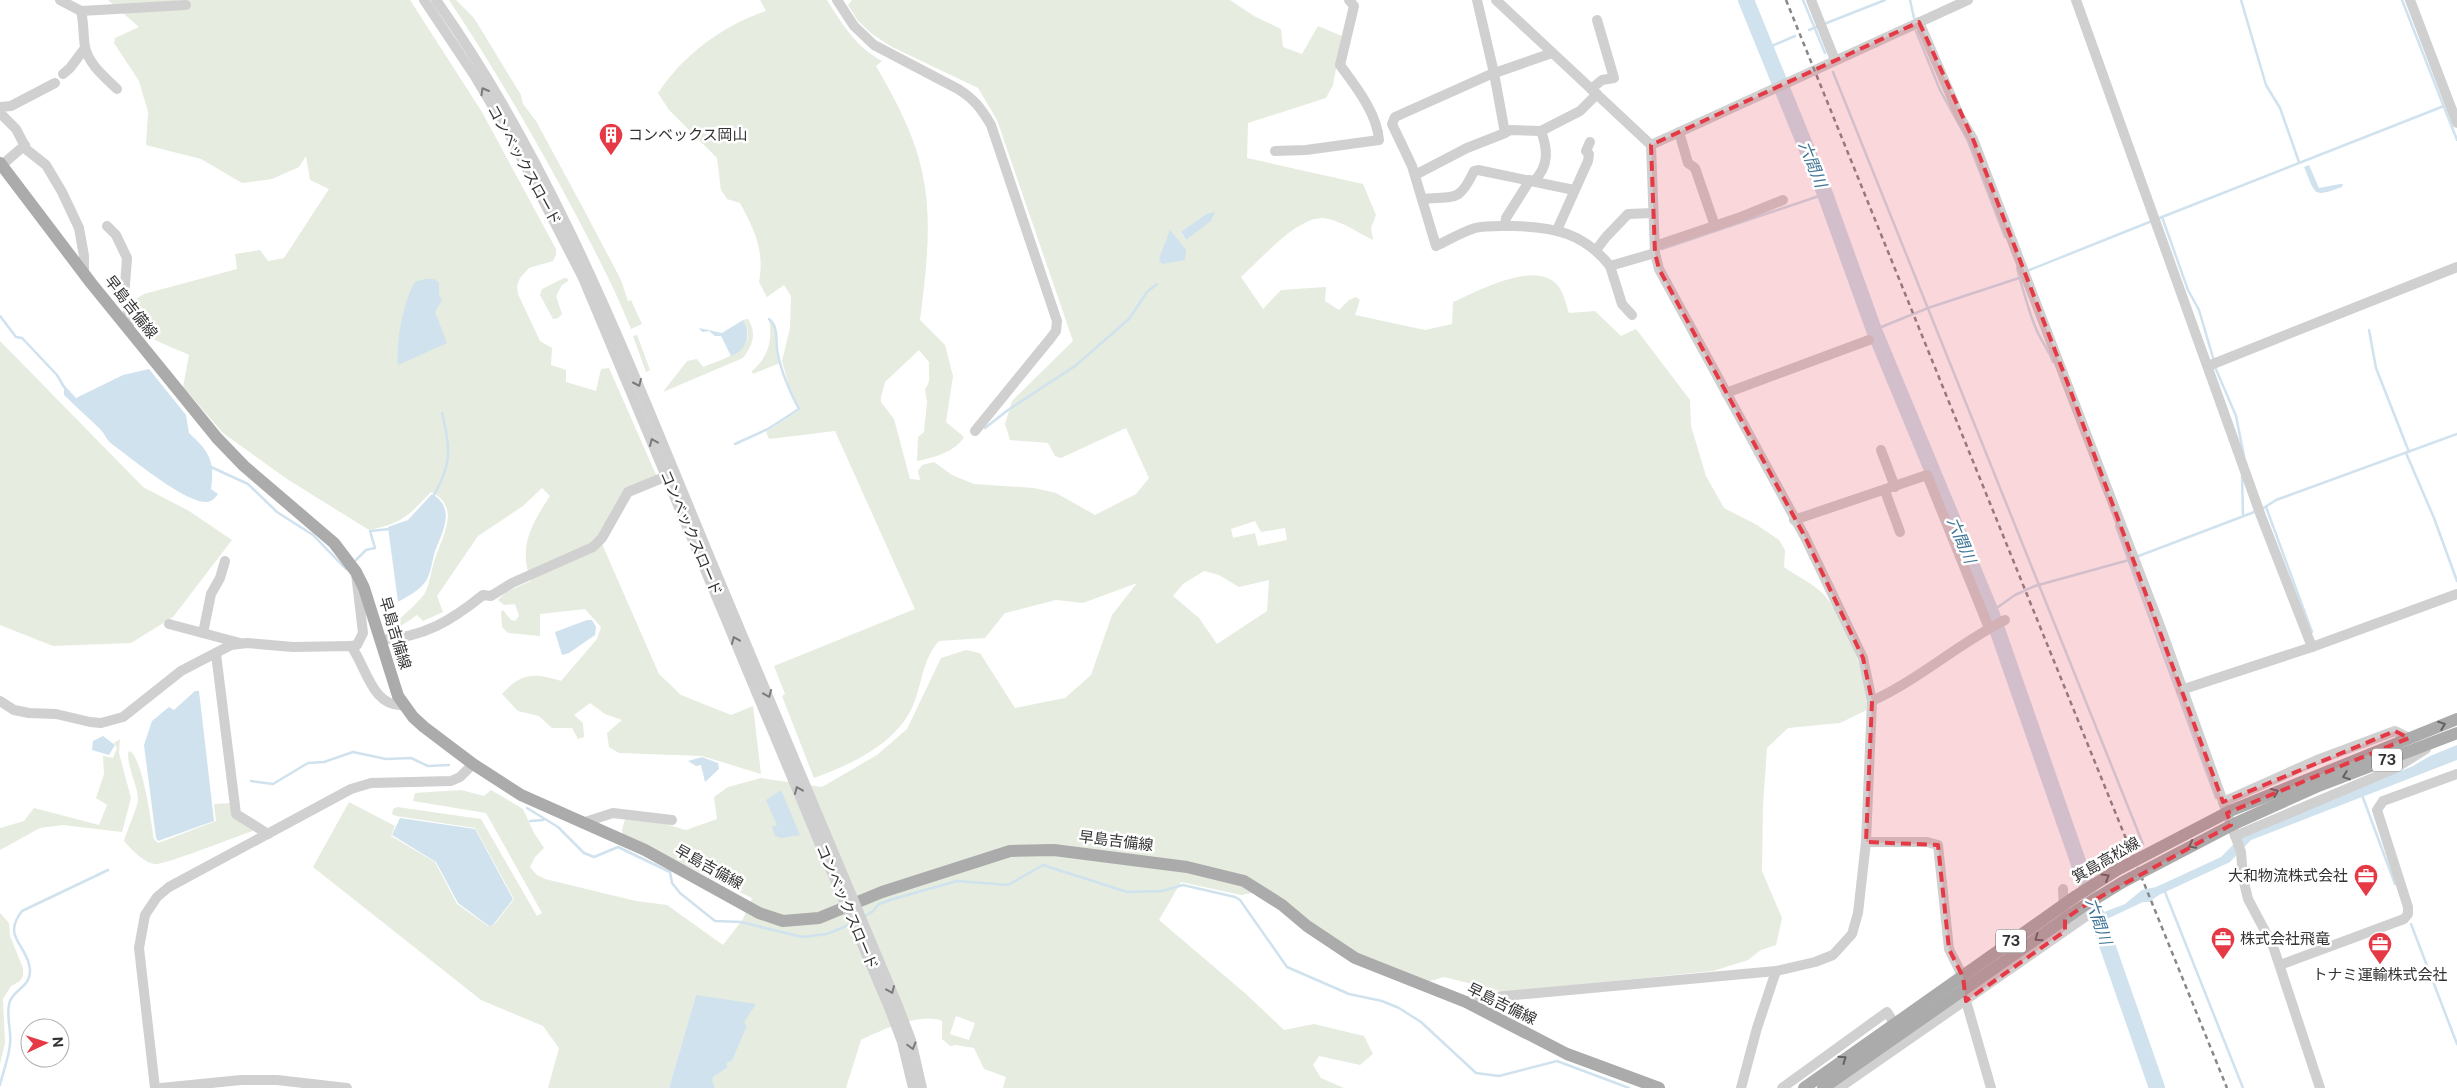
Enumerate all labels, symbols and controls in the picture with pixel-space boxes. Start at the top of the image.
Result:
one-way arrow [480,87,490,96]
street label: コンベックスロード [484,102,564,228]
building icon: コンベックス岡山 [598,122,624,156]
place label: コンベックス岡山 [628,126,748,143]
water label: 六間川 [1795,138,1831,192]
street label: 早島吉備線 [102,272,161,341]
one-way arrow [631,378,642,387]
one-way arrow [648,438,659,447]
street label: コンベックスロード [657,468,726,598]
water label: 六間川 [1943,514,1980,568]
street label: 早島吉備線 [376,594,415,671]
one-way arrow [731,637,741,645]
one-way arrow [761,689,772,698]
one-way arrow [2437,721,2446,731]
road number: 73 [2372,748,2402,772]
one-way arrow [2342,770,2351,780]
one-way arrow [793,787,803,795]
one-way arrow [2270,787,2279,798]
street label: 早島吉備線 [1078,827,1154,854]
street label: 箕島高松線 [2069,833,2142,886]
one-way arrow [2188,839,2197,849]
street label: 早島吉備線 [672,841,746,892]
street label: コンベックスロード [813,842,882,972]
office icon: 大和物流株式会社 [2353,863,2379,897]
place label: 大和物流株式会社 [2228,867,2348,884]
one-way arrow [2101,874,2110,884]
water label: 六間川 [2082,895,2116,949]
office icon: 株式会社飛竜 [2210,926,2236,960]
road number: 73 [1996,929,2026,952]
place label: 株式会社飛竜 [2240,930,2330,947]
office icon: トナミ運輸株式会社 [2367,931,2393,965]
one-way arrow [2034,932,2044,941]
place label: トナミ運輸株式会社 [2312,966,2448,983]
street label: 早島吉備線 [1465,979,1540,1028]
one-way arrow [885,985,895,994]
north arrow [20,1018,70,1068]
text: N [50,1036,66,1048]
one-way arrow [907,1042,917,1050]
one-way arrow [1837,1056,1847,1065]

